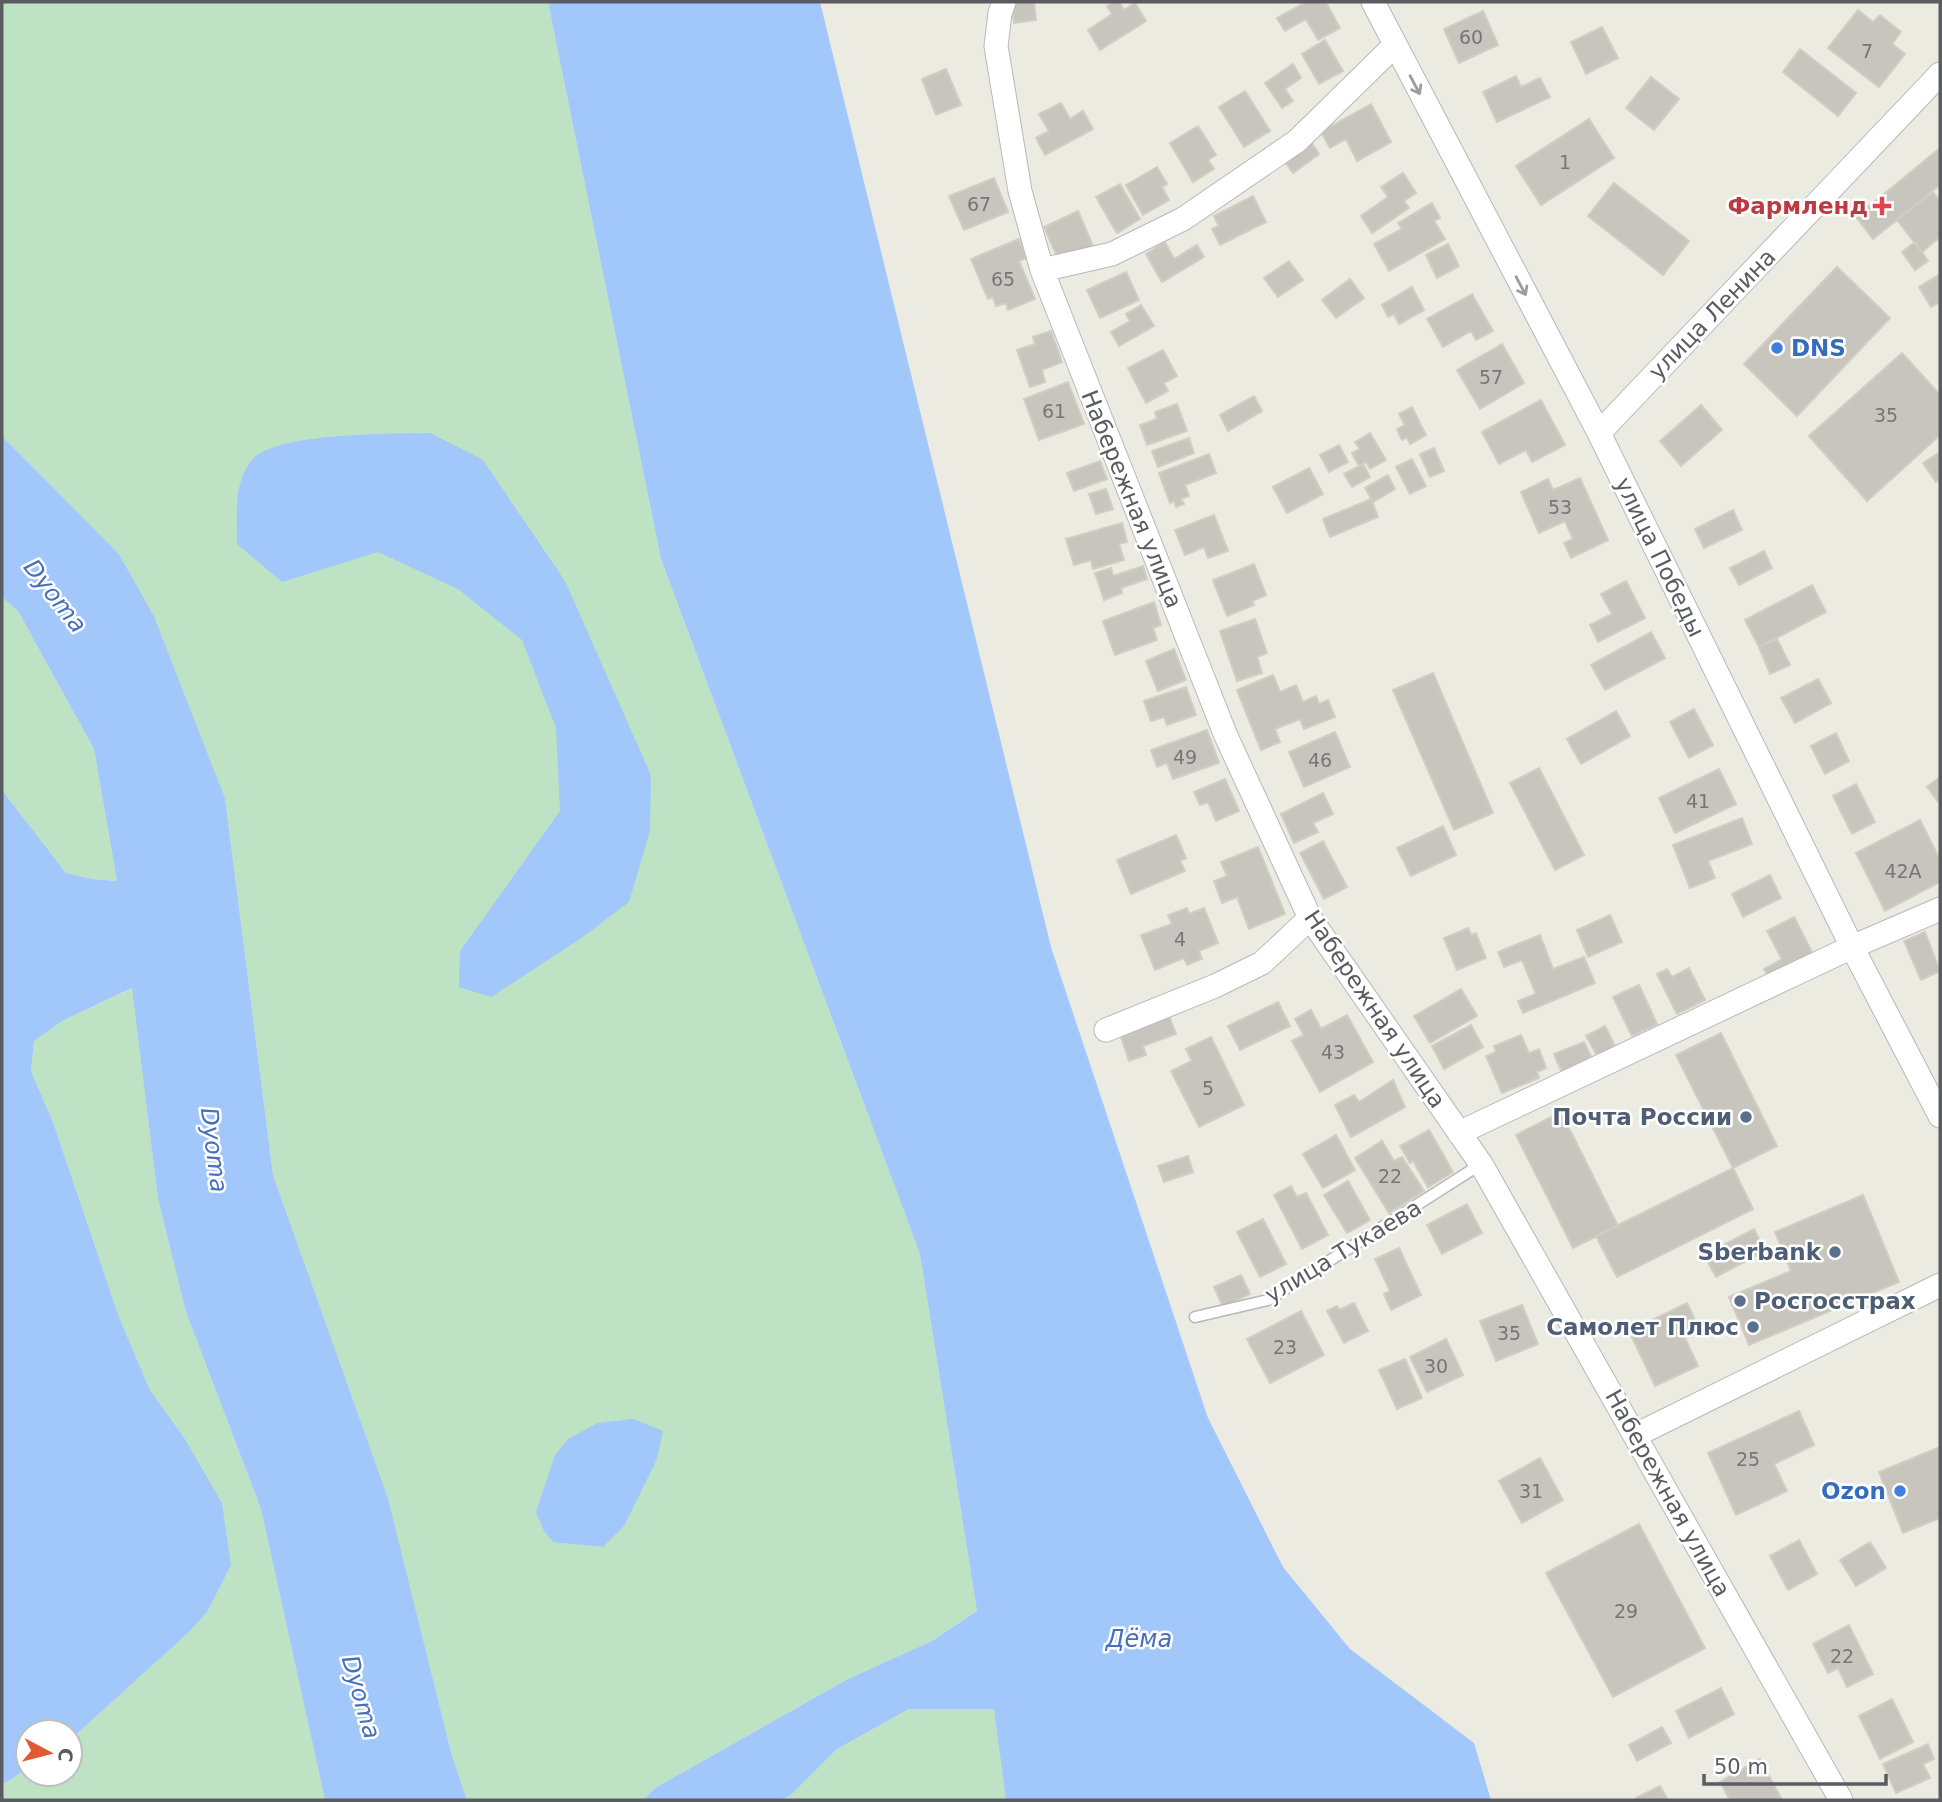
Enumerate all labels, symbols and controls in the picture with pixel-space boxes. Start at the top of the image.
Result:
house number: 60 [1459,26,1483,48]
house number: 7 [1861,40,1873,62]
one-way arrow [1408,74,1422,94]
house number: 1 [1559,151,1571,173]
house number: 67 [967,193,991,215]
place label: Фармленд [1727,193,1868,219]
marker: Фармленд [1874,198,1890,214]
street label: улица Ленина [1643,244,1781,384]
house number: 65 [991,268,1015,290]
one-way arrow [1515,275,1528,296]
place label: DNS [1791,335,1846,361]
marker: DNS [1769,340,1785,356]
house number: 57 [1479,366,1503,388]
street label: Набережная улица [1076,386,1188,612]
house number: 61 [1042,400,1066,422]
house number: 35 [1874,404,1898,426]
street label: улица Победы [1610,473,1710,641]
house number: 53 [1548,496,1572,518]
water label: Dyoma [18,554,92,638]
house number: 49 [1173,746,1197,768]
house number: 46 [1308,749,1332,771]
house number: 41 [1686,790,1710,812]
house number: 42А [1884,860,1922,882]
street label: Набережная улица [1299,905,1451,1113]
house number: 4 [1174,928,1186,950]
house number: 43 [1321,1041,1345,1063]
house number: 5 [1202,1077,1214,1099]
place label: Почта России [1552,1104,1732,1130]
water label: Dyoma [195,1106,233,1194]
marker: Почта России [1738,1109,1754,1125]
house number: 22 [1378,1165,1402,1187]
street label: улица Тукаева [1260,1194,1426,1308]
place label: Sberbank [1697,1239,1822,1265]
marker: Sberbank [1827,1244,1843,1260]
place label: Росгосстрах [1754,1288,1916,1314]
marker: Росгосстрах [1732,1293,1748,1309]
place label: Самолет Плюс [1546,1314,1739,1340]
marker: Самолет Плюс [1745,1319,1761,1335]
house number: 35 [1497,1322,1521,1344]
house number: 23 [1273,1336,1297,1358]
house number: 30 [1424,1355,1448,1377]
street label: Набережная улица [1600,1385,1736,1601]
house number: 25 [1736,1448,1760,1470]
place label: Ozon [1821,1478,1886,1504]
house number: 31 [1519,1480,1543,1502]
marker: Ozon [1892,1483,1908,1499]
house number: 29 [1614,1600,1638,1622]
water label: Дёма [1105,1625,1172,1653]
house number: 22 [1830,1645,1854,1667]
water label: Dyoma [336,1652,386,1742]
north arrow [14,1718,84,1788]
scale bar [1704,1742,1886,1786]
text: С [54,1747,78,1763]
text: 50 m [1714,1755,1768,1779]

